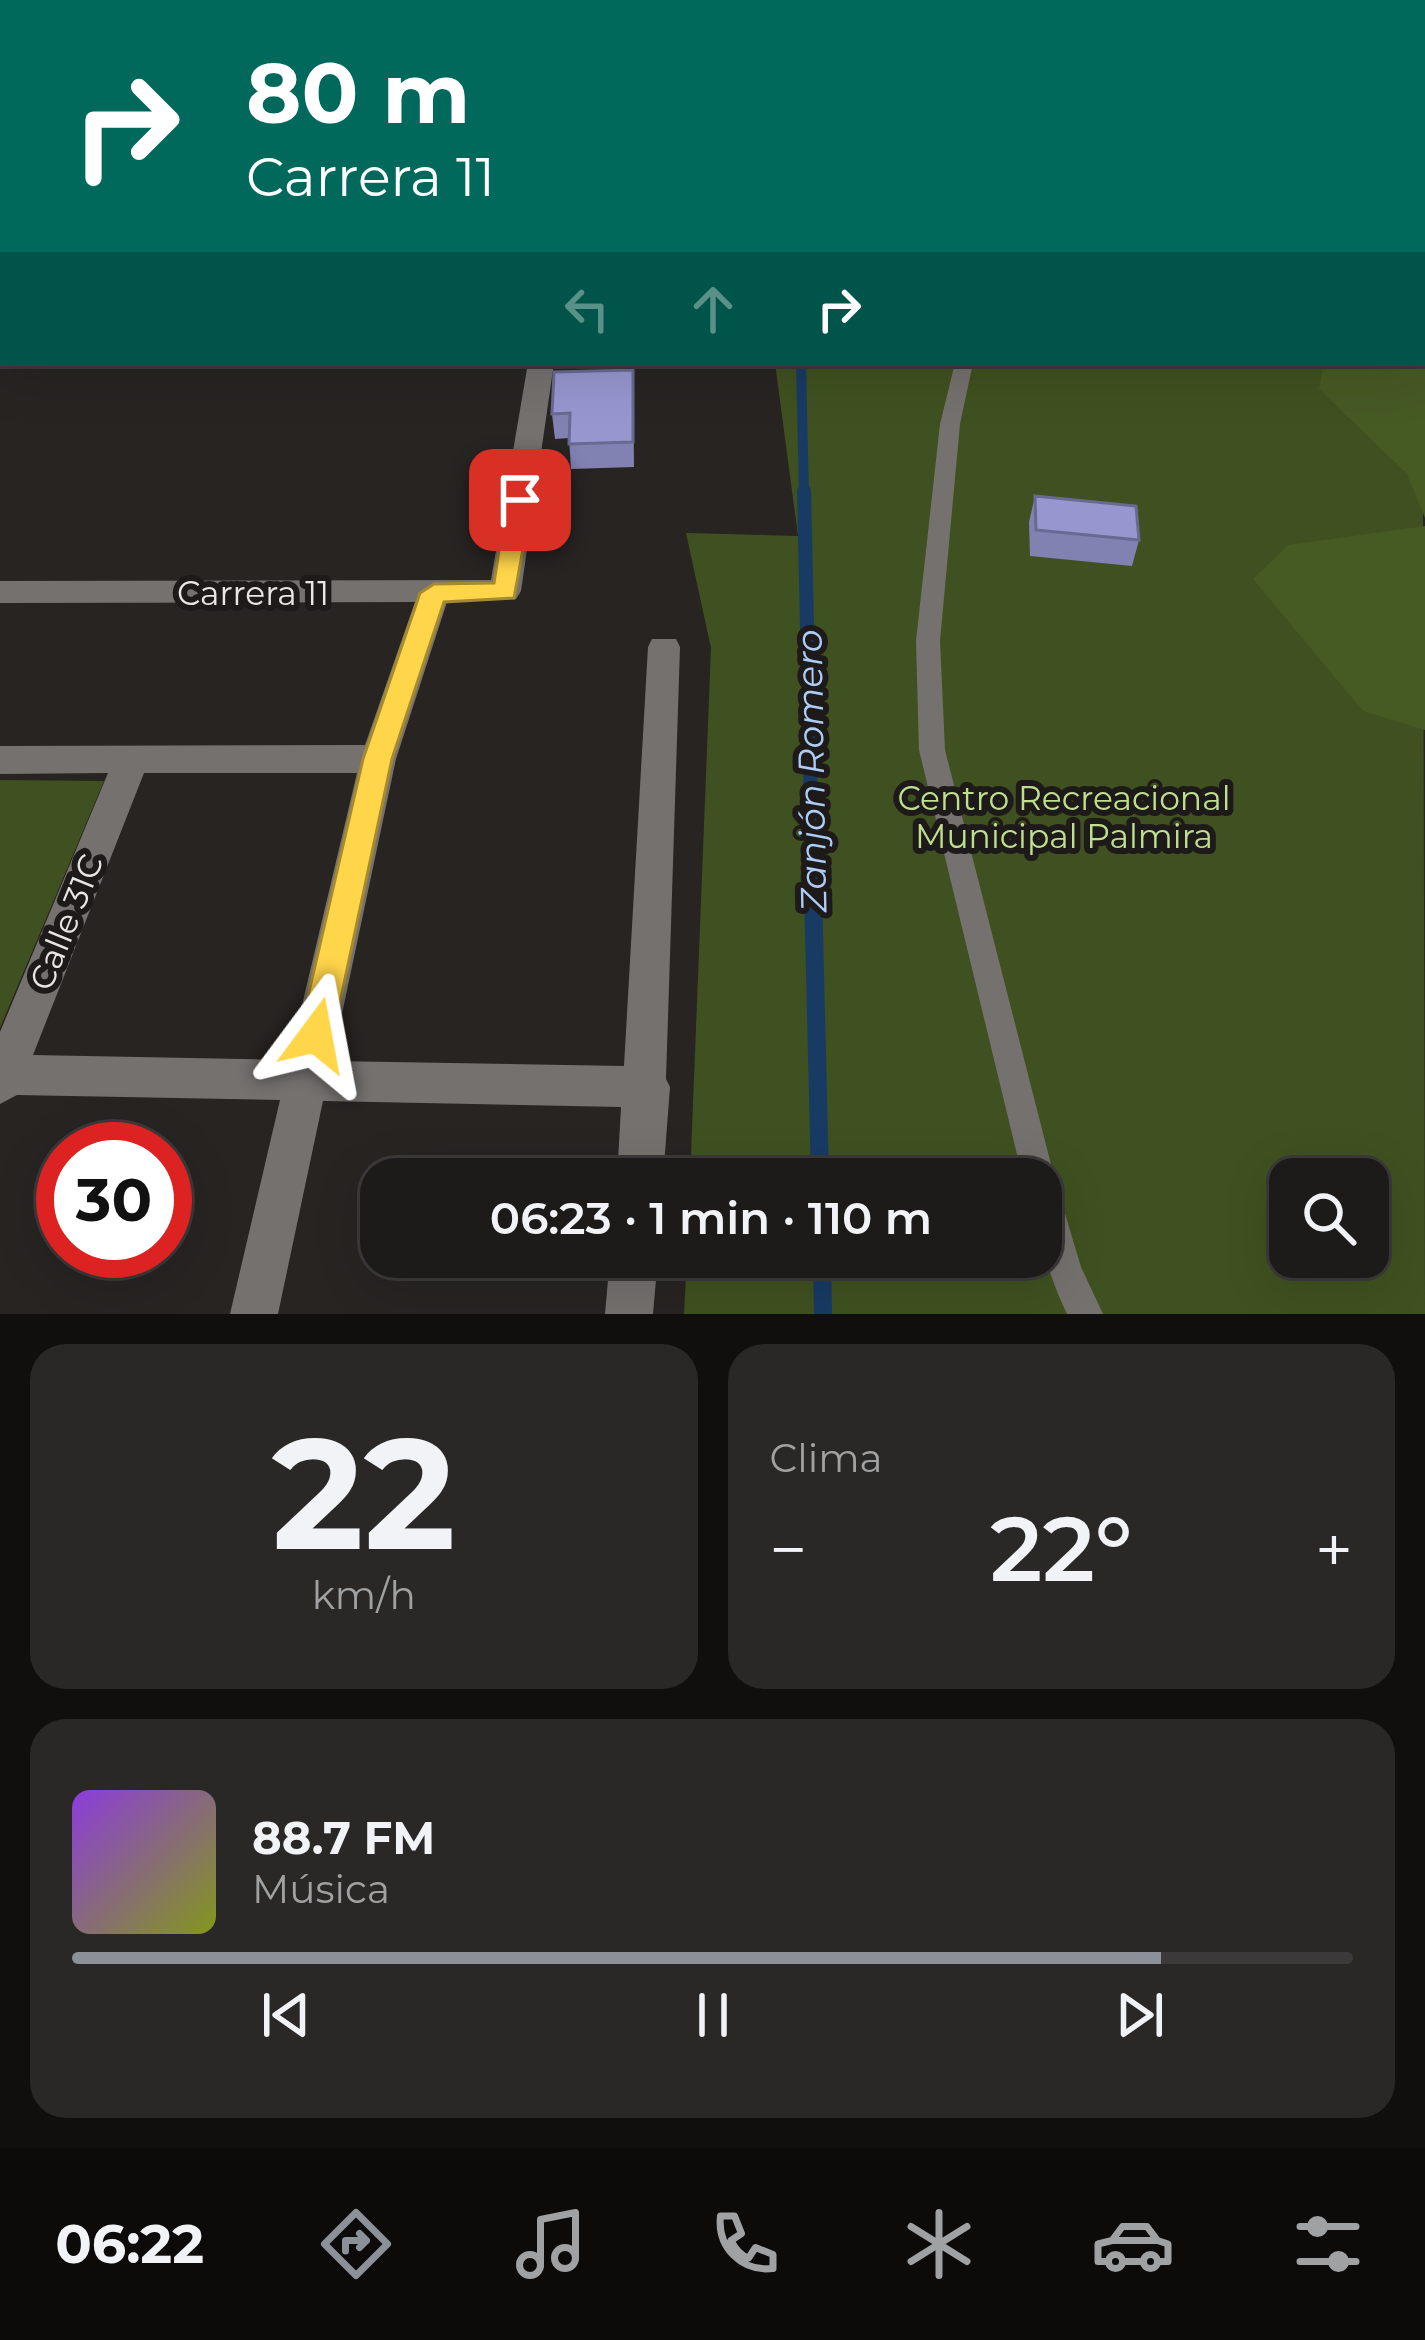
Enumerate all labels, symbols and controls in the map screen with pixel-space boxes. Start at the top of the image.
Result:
text: 80 m [246,42,470,144]
icon: right [48,48,204,204]
text: Carrera 11 [246,144,495,210]
icon: left [554,276,620,342]
icon: ahead [680,276,746,342]
icon: right [806,276,872,342]
pin [469,449,571,551]
icon: arrive [487,467,553,533]
street label: Carrera 11 [177,573,329,613]
water label: Zanjón Romero [787,629,835,914]
park label: Centro Recreacional Municipal Palmira [897,778,1231,856]
street label: Calle 31C [21,848,111,996]
position arrow [253,972,379,1098]
speed limit sign: 30 [36,1122,192,1278]
map controls [1269,1158,1389,1278]
button: search [1269,1158,1389,1278]
text: 06:23 · 1 min · 110 m [490,1190,932,1245]
text: 22 [272,1398,456,1588]
text: Clima [770,1434,883,1482]
text: 22° [990,1494,1132,1604]
text: − [770,1509,807,1590]
text: + [1315,1509,1353,1590]
text: km/h [312,1571,416,1619]
text: 88.7 FM [252,1810,435,1865]
text: Música [252,1865,390,1913]
icon: previous [253,1982,319,2048]
icon: pause [680,1982,746,2048]
icon: next [1107,1982,1173,2048]
icon: directions [314,2202,398,2286]
icon: music [509,2202,593,2286]
icon: phone [703,2202,787,2286]
icon: climate [897,2202,981,2286]
icon: car [1091,2202,1175,2286]
icon: filters [1286,2202,1370,2286]
text: 06:22 [55,2211,204,2277]

